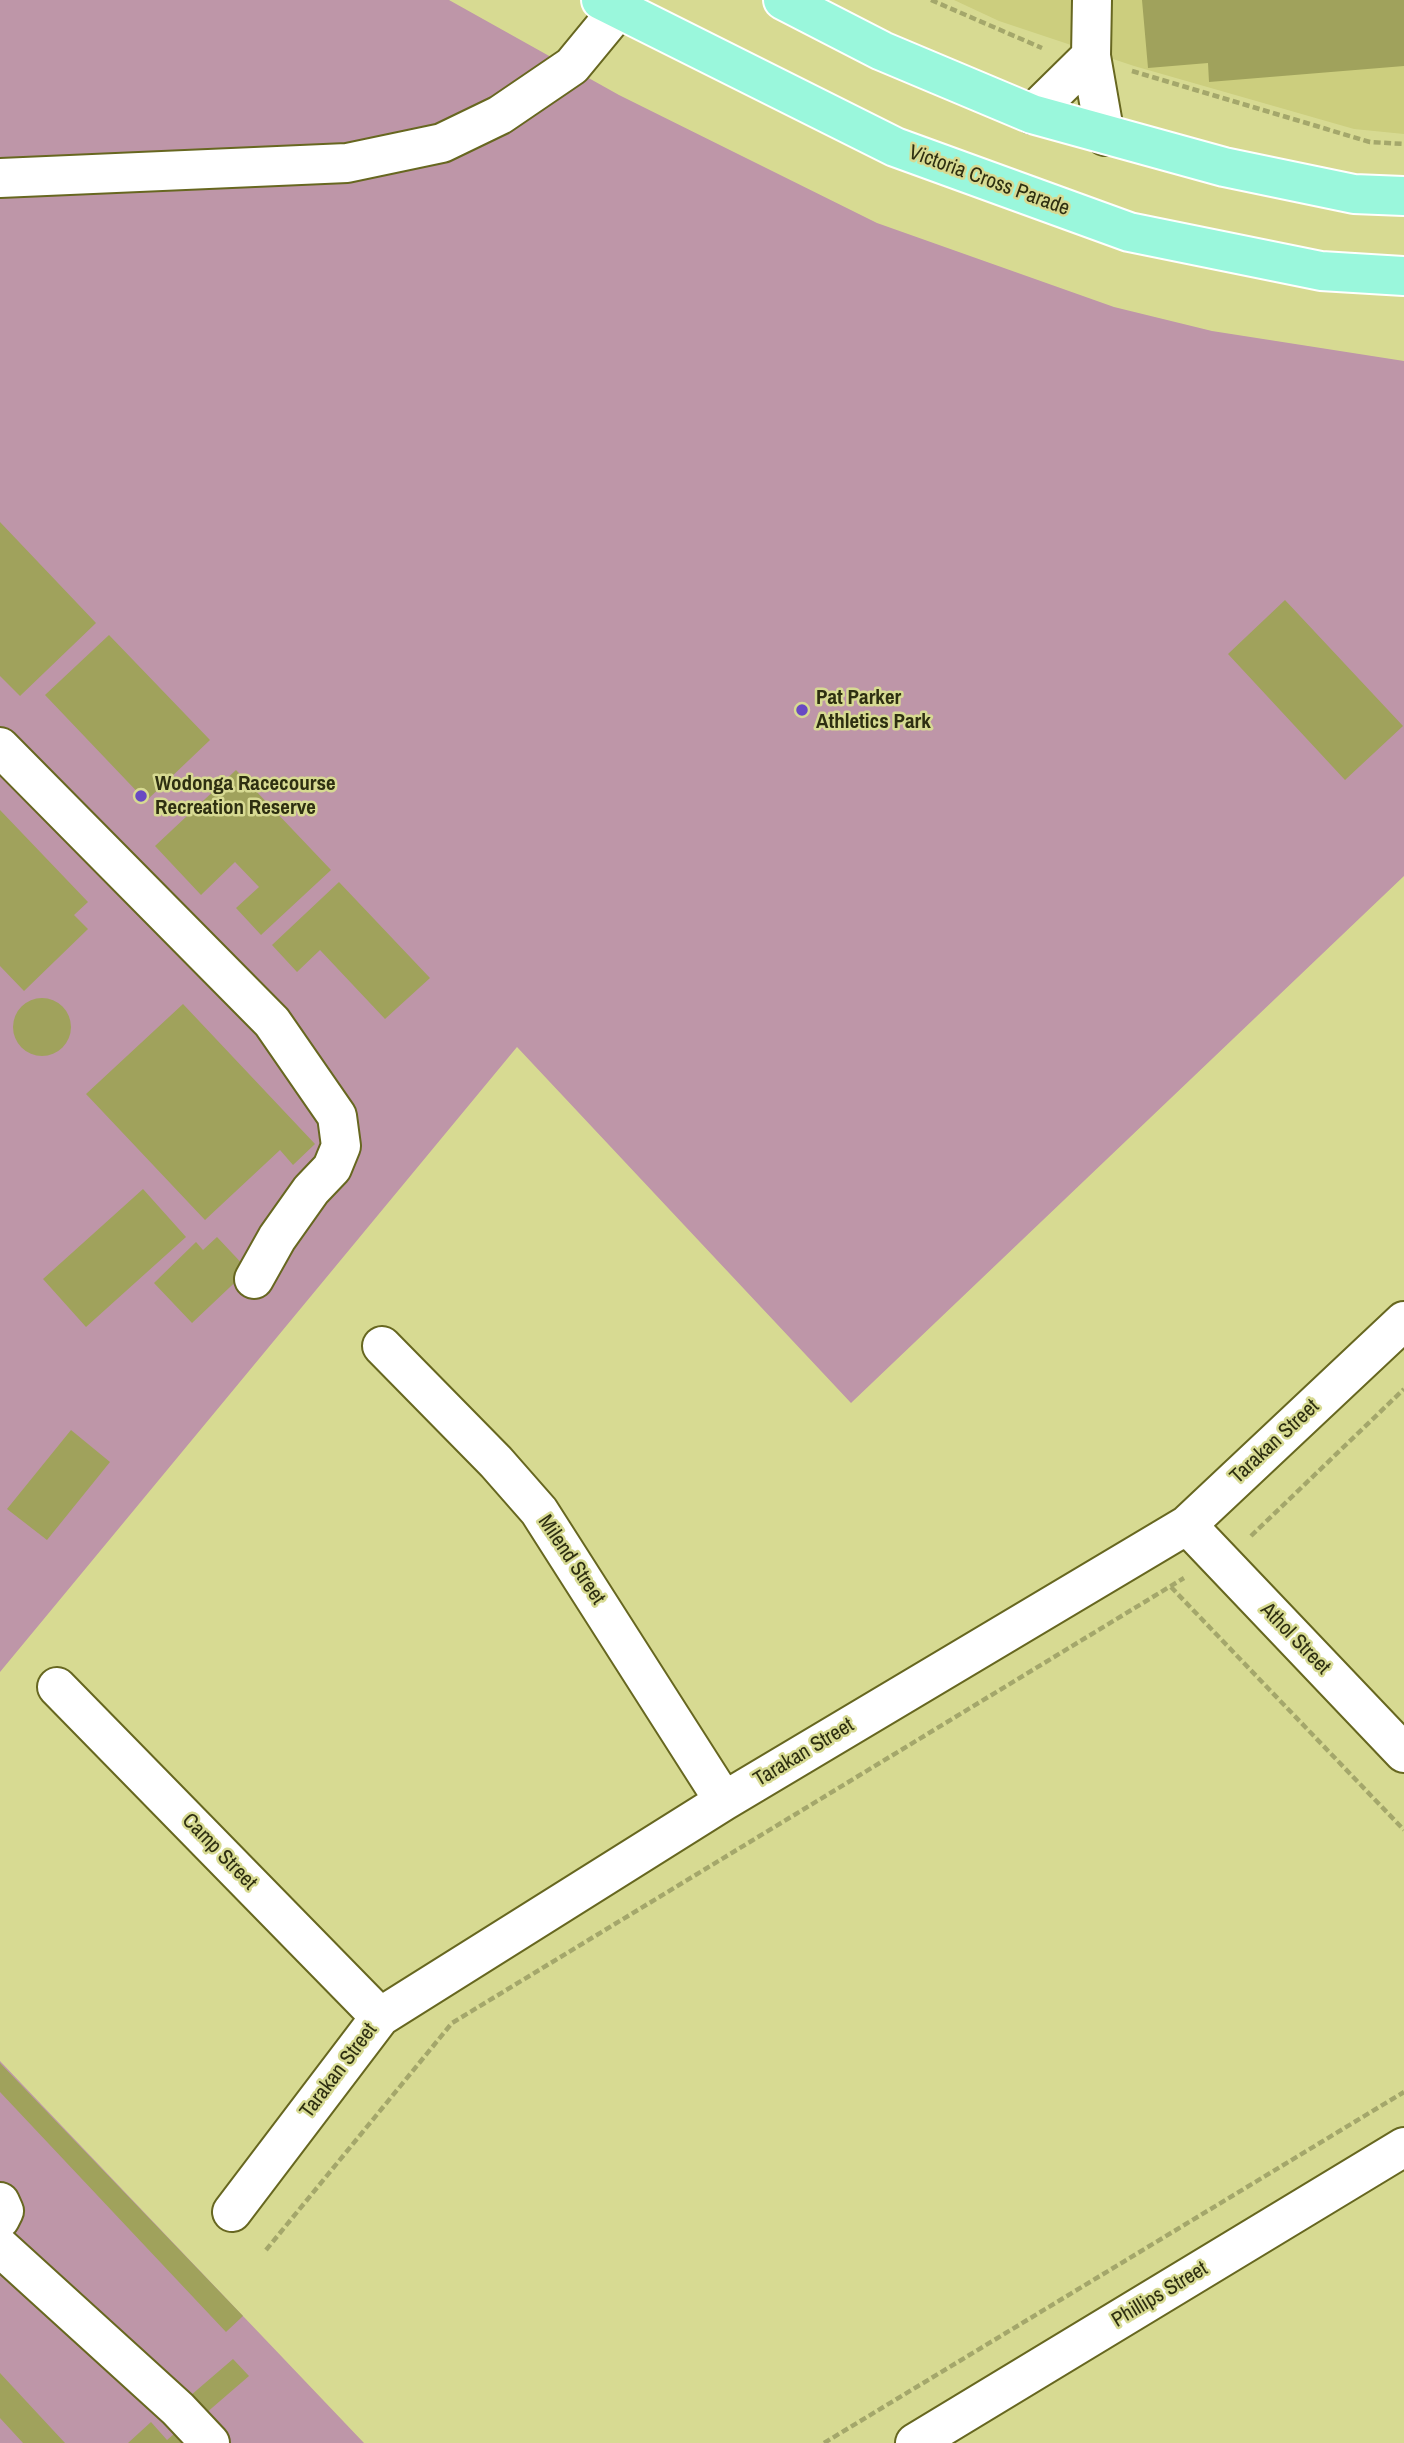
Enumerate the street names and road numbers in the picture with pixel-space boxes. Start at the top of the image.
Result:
street label: Victoria Cross Parade [905,140,1073,222]
street label: Tarakan Street [1225,1394,1325,1490]
street label: Milend Street [532,1511,610,1609]
street label: Athol Street [1255,1598,1335,1680]
street label: Tarakan Street [749,1713,859,1793]
street label: Camp Street [176,1808,262,1896]
street label: Tarakan Street [295,2019,383,2123]
street label: Phillips Street [1108,2257,1212,2333]

